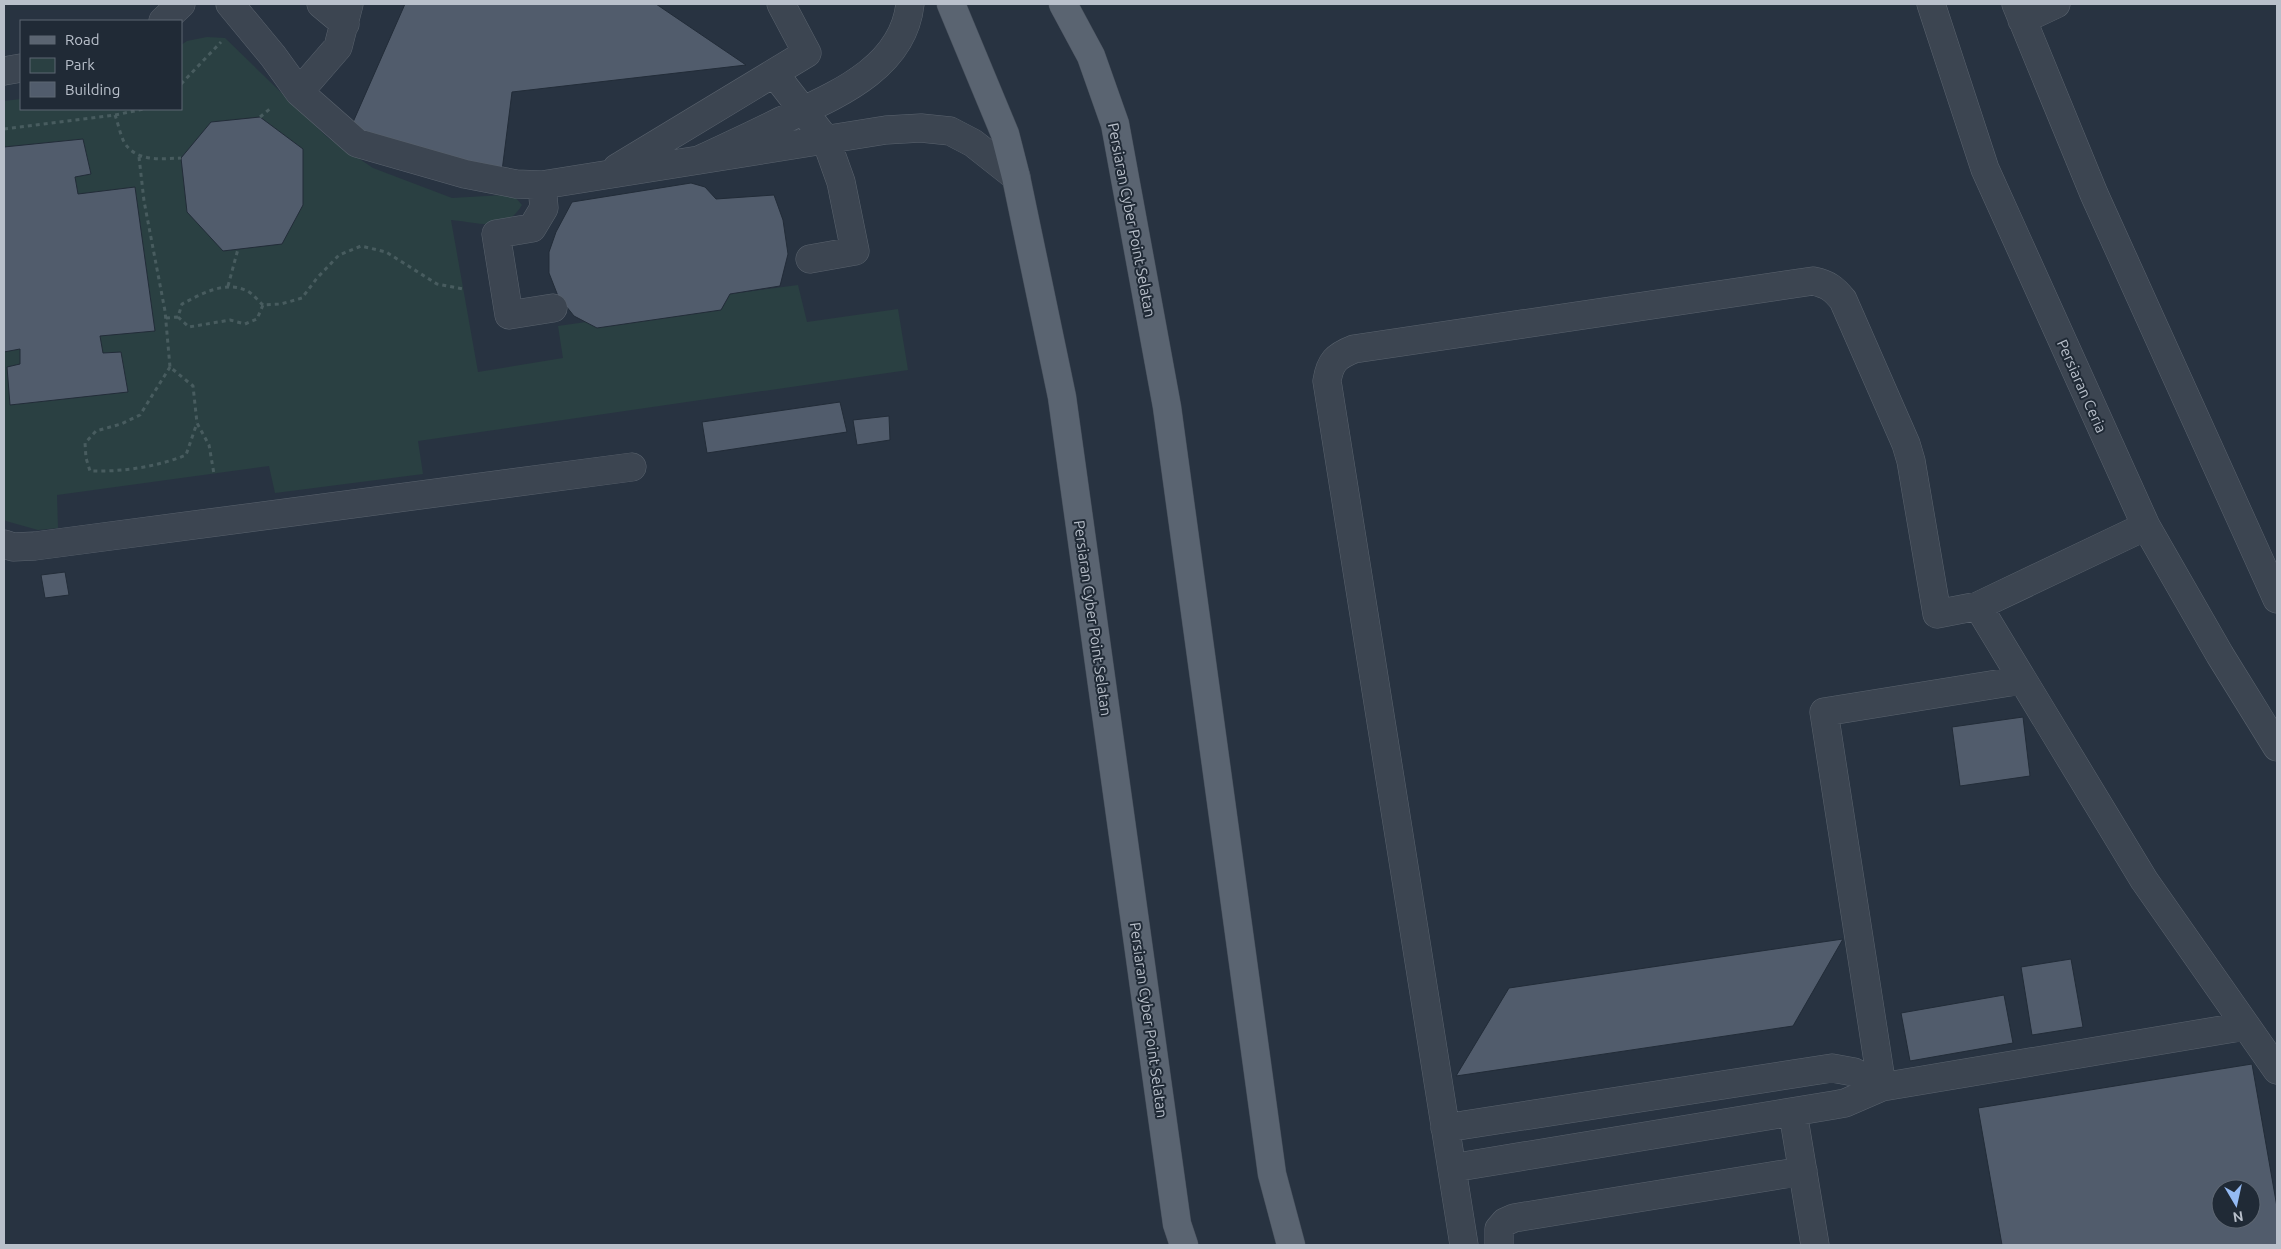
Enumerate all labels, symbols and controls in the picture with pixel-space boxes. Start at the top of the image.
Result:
legend [20,20,182,110]
text: Road [65,31,100,48]
text: Park [65,56,95,73]
text: Building [65,81,120,98]
street label: Persiaran Cyber Point Selatan [1105,121,1159,319]
street label: Persiaran Ceria [2054,337,2110,435]
street label: Persiaran Cyber Point Selatan [1071,519,1115,717]
street label: Persiaran Cyber Point Selatan [1127,921,1171,1119]
north arrow [2211,1179,2261,1229]
text: N [2232,1208,2244,1226]

